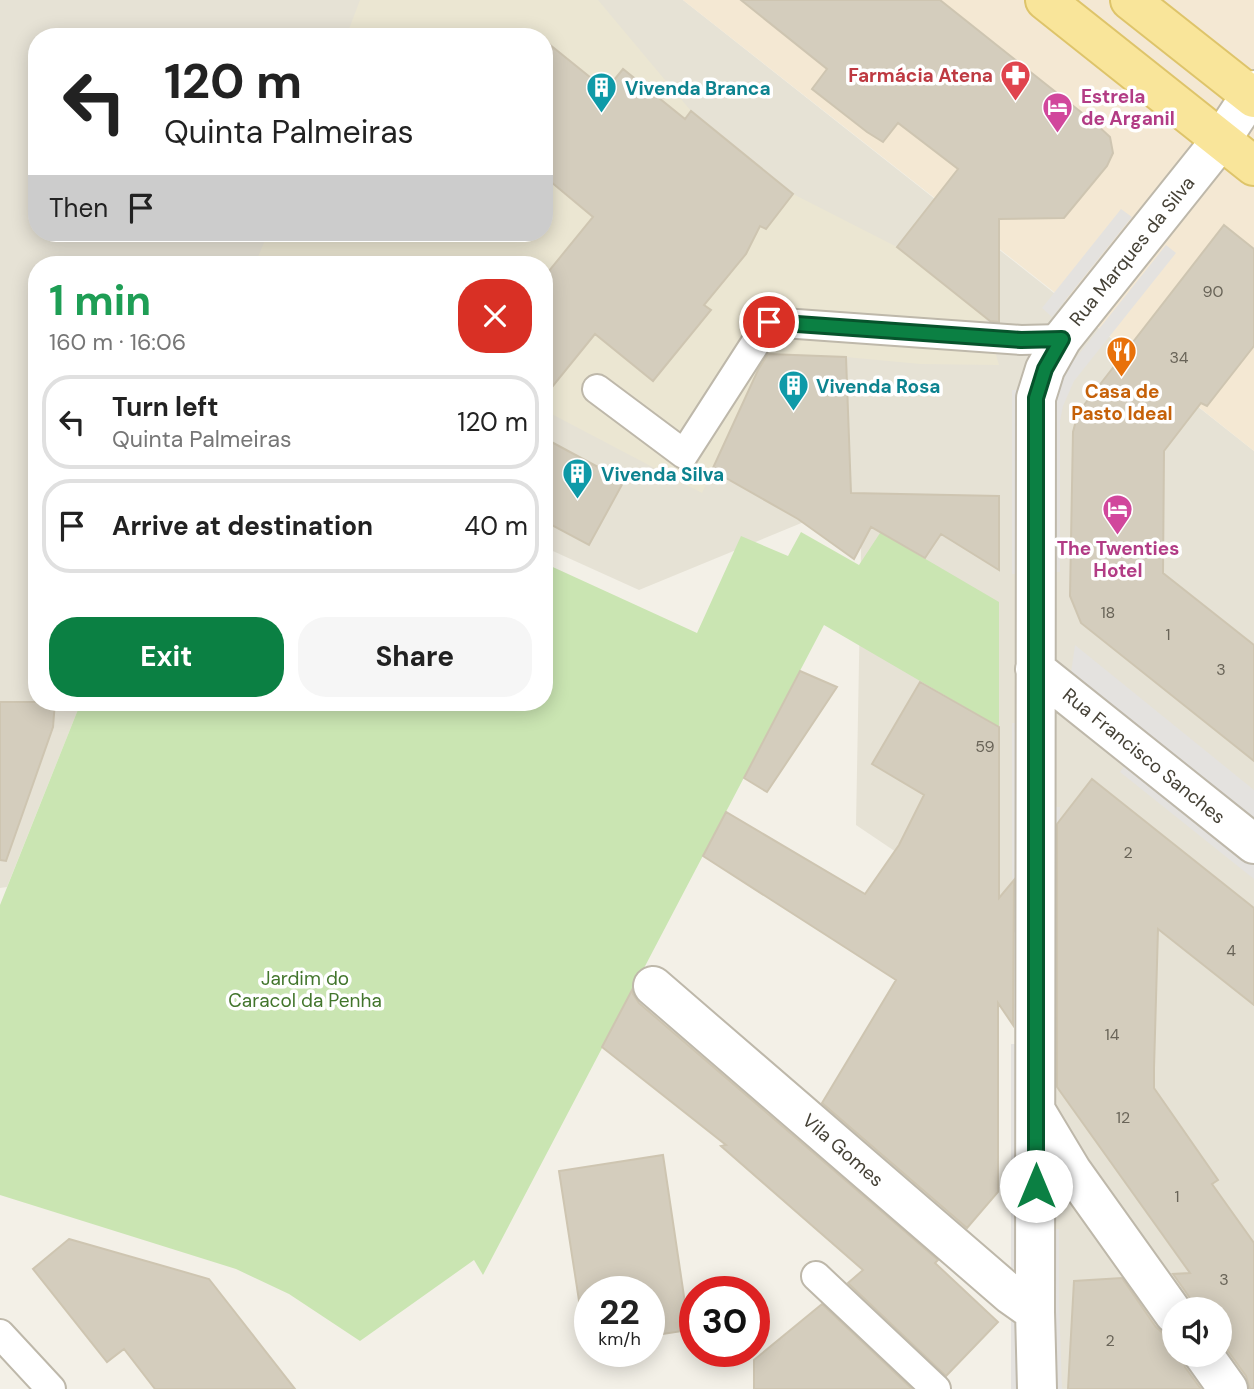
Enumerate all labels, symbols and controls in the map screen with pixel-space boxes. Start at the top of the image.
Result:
text: 120 m [164,49,302,113]
icon: left [49,56,140,147]
pharmacy icon: Farmácia Atena [999,58,1033,102]
place label: Farmácia Atena [848,63,993,88]
building icon: Vivenda Branca [585,71,619,115]
place label: Vivenda Branca [625,76,771,101]
place label: Estrela de Arganil [1081,84,1175,131]
hotel icon: Estrela de Arganil [1041,90,1075,134]
text: Quinta Palmeiras [164,111,414,153]
street label: Rua Marques da Silva [1064,171,1200,331]
icon: arrive [122,189,160,227]
text: Then [49,191,108,225]
text: 1 min [49,273,151,328]
button: close [458,279,532,353]
house number: 90 [1203,281,1224,302]
pin [739,292,799,352]
icon: arrive [750,303,788,341]
text: 160 m · 16:06 [49,327,186,357]
restaurant icon: Casa de Pasto Ideal [1105,335,1139,379]
house number: 34 [1169,347,1189,368]
building icon: Vivenda Rosa [776,369,810,413]
place label: Vivenda Rosa [816,374,940,399]
place label: Casa de Pasto Ideal [1071,379,1173,426]
text: Turn left [112,390,219,424]
icon: left [53,403,91,441]
text: 120 m [457,405,528,439]
text: Quinta Palmeiras [112,424,291,454]
building icon: Vivenda Silva [561,457,595,501]
place label: Vivenda Silva [601,462,724,487]
hotel icon: The Twenties Hotel [1101,492,1135,536]
icon: arrive [53,507,91,545]
text: Arrive at destination [112,509,373,543]
text: 40 m [464,509,528,543]
place label: The Twenties Hotel [1057,536,1179,583]
house number: 18 [1101,602,1115,623]
button: Exit [49,617,284,697]
button: Share [298,617,532,697]
house number: 1 [1166,624,1171,645]
house number: 3 [1216,659,1226,680]
street label: Rua Francisco Sanches [1057,683,1231,829]
house number: 59 [975,736,995,757]
house number: 2 [1123,842,1133,863]
house number: 4 [1226,940,1236,961]
park label: Jardim do Caracol da Penha [228,966,382,1013]
house number: 14 [1105,1024,1120,1045]
house number: 12 [1116,1107,1130,1128]
street label: Vila Gomes [797,1108,889,1192]
position arrow [999,1149,1073,1223]
house number: 1 [1175,1186,1180,1207]
house number: 3 [1219,1269,1229,1290]
speed limit sign: 30 [679,1276,770,1367]
text: 22 [599,1289,640,1335]
map controls [1162,1297,1232,1367]
button: sound [1162,1297,1232,1367]
text: km/h [598,1327,641,1351]
house number: 2 [1105,1330,1115,1351]

